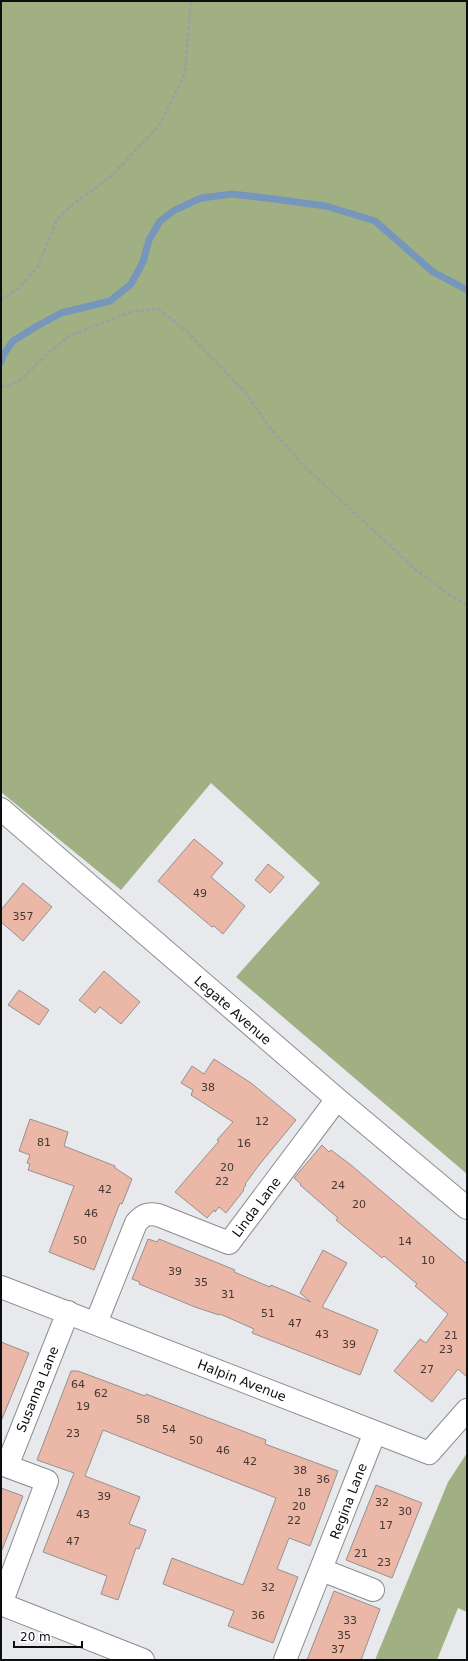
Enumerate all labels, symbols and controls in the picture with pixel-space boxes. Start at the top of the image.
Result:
house number: 49 [193,887,207,900]
house number: 357 [13,910,34,923]
street label: Legate Avenue [191,973,274,1048]
house number: 38 [201,1081,215,1094]
house number: 12 [255,1115,269,1128]
house number: 81 [37,1136,51,1149]
house number: 16 [237,1137,251,1150]
house number: 20 [220,1161,234,1174]
street label: Linda Lane [229,1174,284,1240]
house number: 22 [215,1175,229,1188]
house number: 24 [331,1179,345,1192]
house number: 42 [98,1183,112,1196]
house number: 20 [352,1198,366,1211]
house number: 46 [84,1207,98,1220]
house number: 50 [73,1234,87,1247]
house number: 14 [398,1235,412,1248]
house number: 10 [421,1254,435,1267]
house number: 39 [168,1265,182,1278]
house number: 35 [194,1276,208,1289]
house number: 31 [221,1288,235,1301]
house number: 51 [261,1307,275,1320]
house number: 47 [288,1317,302,1330]
house number: 43 [315,1328,329,1341]
house number: 21 [444,1329,458,1342]
house number: 39 [342,1338,356,1351]
house number: 23 [439,1343,453,1356]
street label: Susanna Lane [13,1344,62,1434]
street label: Halpin Avenue [195,1357,288,1404]
house number: 27 [420,1363,434,1376]
house number: 64 [71,1378,85,1391]
house number: 62 [94,1387,108,1400]
house number: 19 [76,1400,90,1413]
house number: 58 [136,1413,150,1426]
house number: 54 [162,1423,176,1436]
house number: 23 [66,1427,80,1440]
house number: 50 [189,1434,203,1447]
house number: 46 [216,1444,230,1457]
house number: 42 [243,1455,257,1468]
street label: Regina Lane [327,1461,370,1541]
house number: 38 [293,1464,307,1477]
house number: 36 [316,1473,330,1486]
house number: 18 [297,1486,311,1499]
house number: 39 [97,1490,111,1503]
house number: 32 [375,1496,389,1509]
house number: 20 [292,1500,306,1513]
house number: 30 [398,1505,412,1518]
house number: 43 [76,1508,90,1521]
house number: 22 [287,1514,301,1527]
house number: 17 [379,1519,393,1532]
house number: 47 [66,1535,80,1548]
house number: 21 [354,1547,368,1560]
house number: 23 [377,1556,391,1569]
house number: 32 [261,1581,275,1594]
house number: 36 [251,1609,265,1622]
house number: 33 [343,1614,357,1627]
scale bar [14,1623,82,1649]
house number: 35 [337,1629,351,1642]
text: 20 m [20,1630,51,1644]
house number: 37 [331,1643,345,1656]

